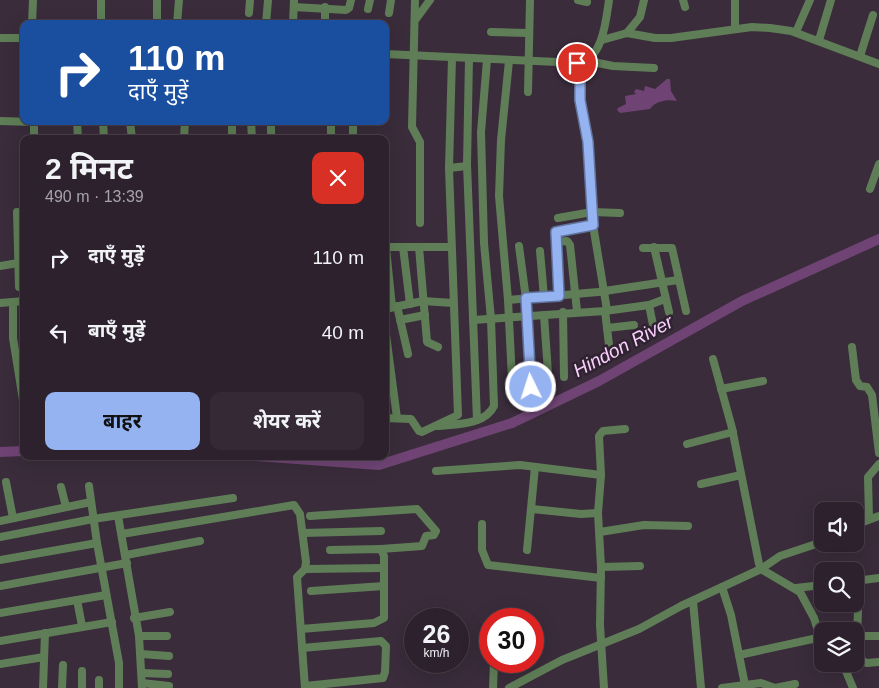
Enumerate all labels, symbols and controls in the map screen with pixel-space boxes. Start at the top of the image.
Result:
text: 110 m [128,38,225,77]
icon: right [45,40,110,105]
pin [556,42,598,84]
icon: arrive [563,49,591,77]
text: दाएँ मुड़ें [128,79,189,104]
text: 2 मिनट [45,152,133,185]
button: close [312,152,364,204]
text: 490 m · 13:39 [45,188,144,205]
icon: right [45,244,73,272]
text: दाएँ मुड़ें [88,245,144,266]
text: 110 m [313,247,364,268]
water label: Hindon River [570,311,677,381]
icon: left [45,319,73,347]
text: बाएँ मुड़ें [88,320,145,341]
text: 40 m [322,322,364,343]
position arrow [504,360,556,412]
button: बाहर [45,392,200,450]
button: शेयर करें [210,392,364,450]
map controls [814,502,864,672]
button: sound [814,502,864,552]
button: search [814,562,864,612]
speed limit sign: 30 [479,608,544,673]
text: 26 [423,620,450,648]
button: layers [814,622,864,672]
text: km/h [423,646,450,660]

